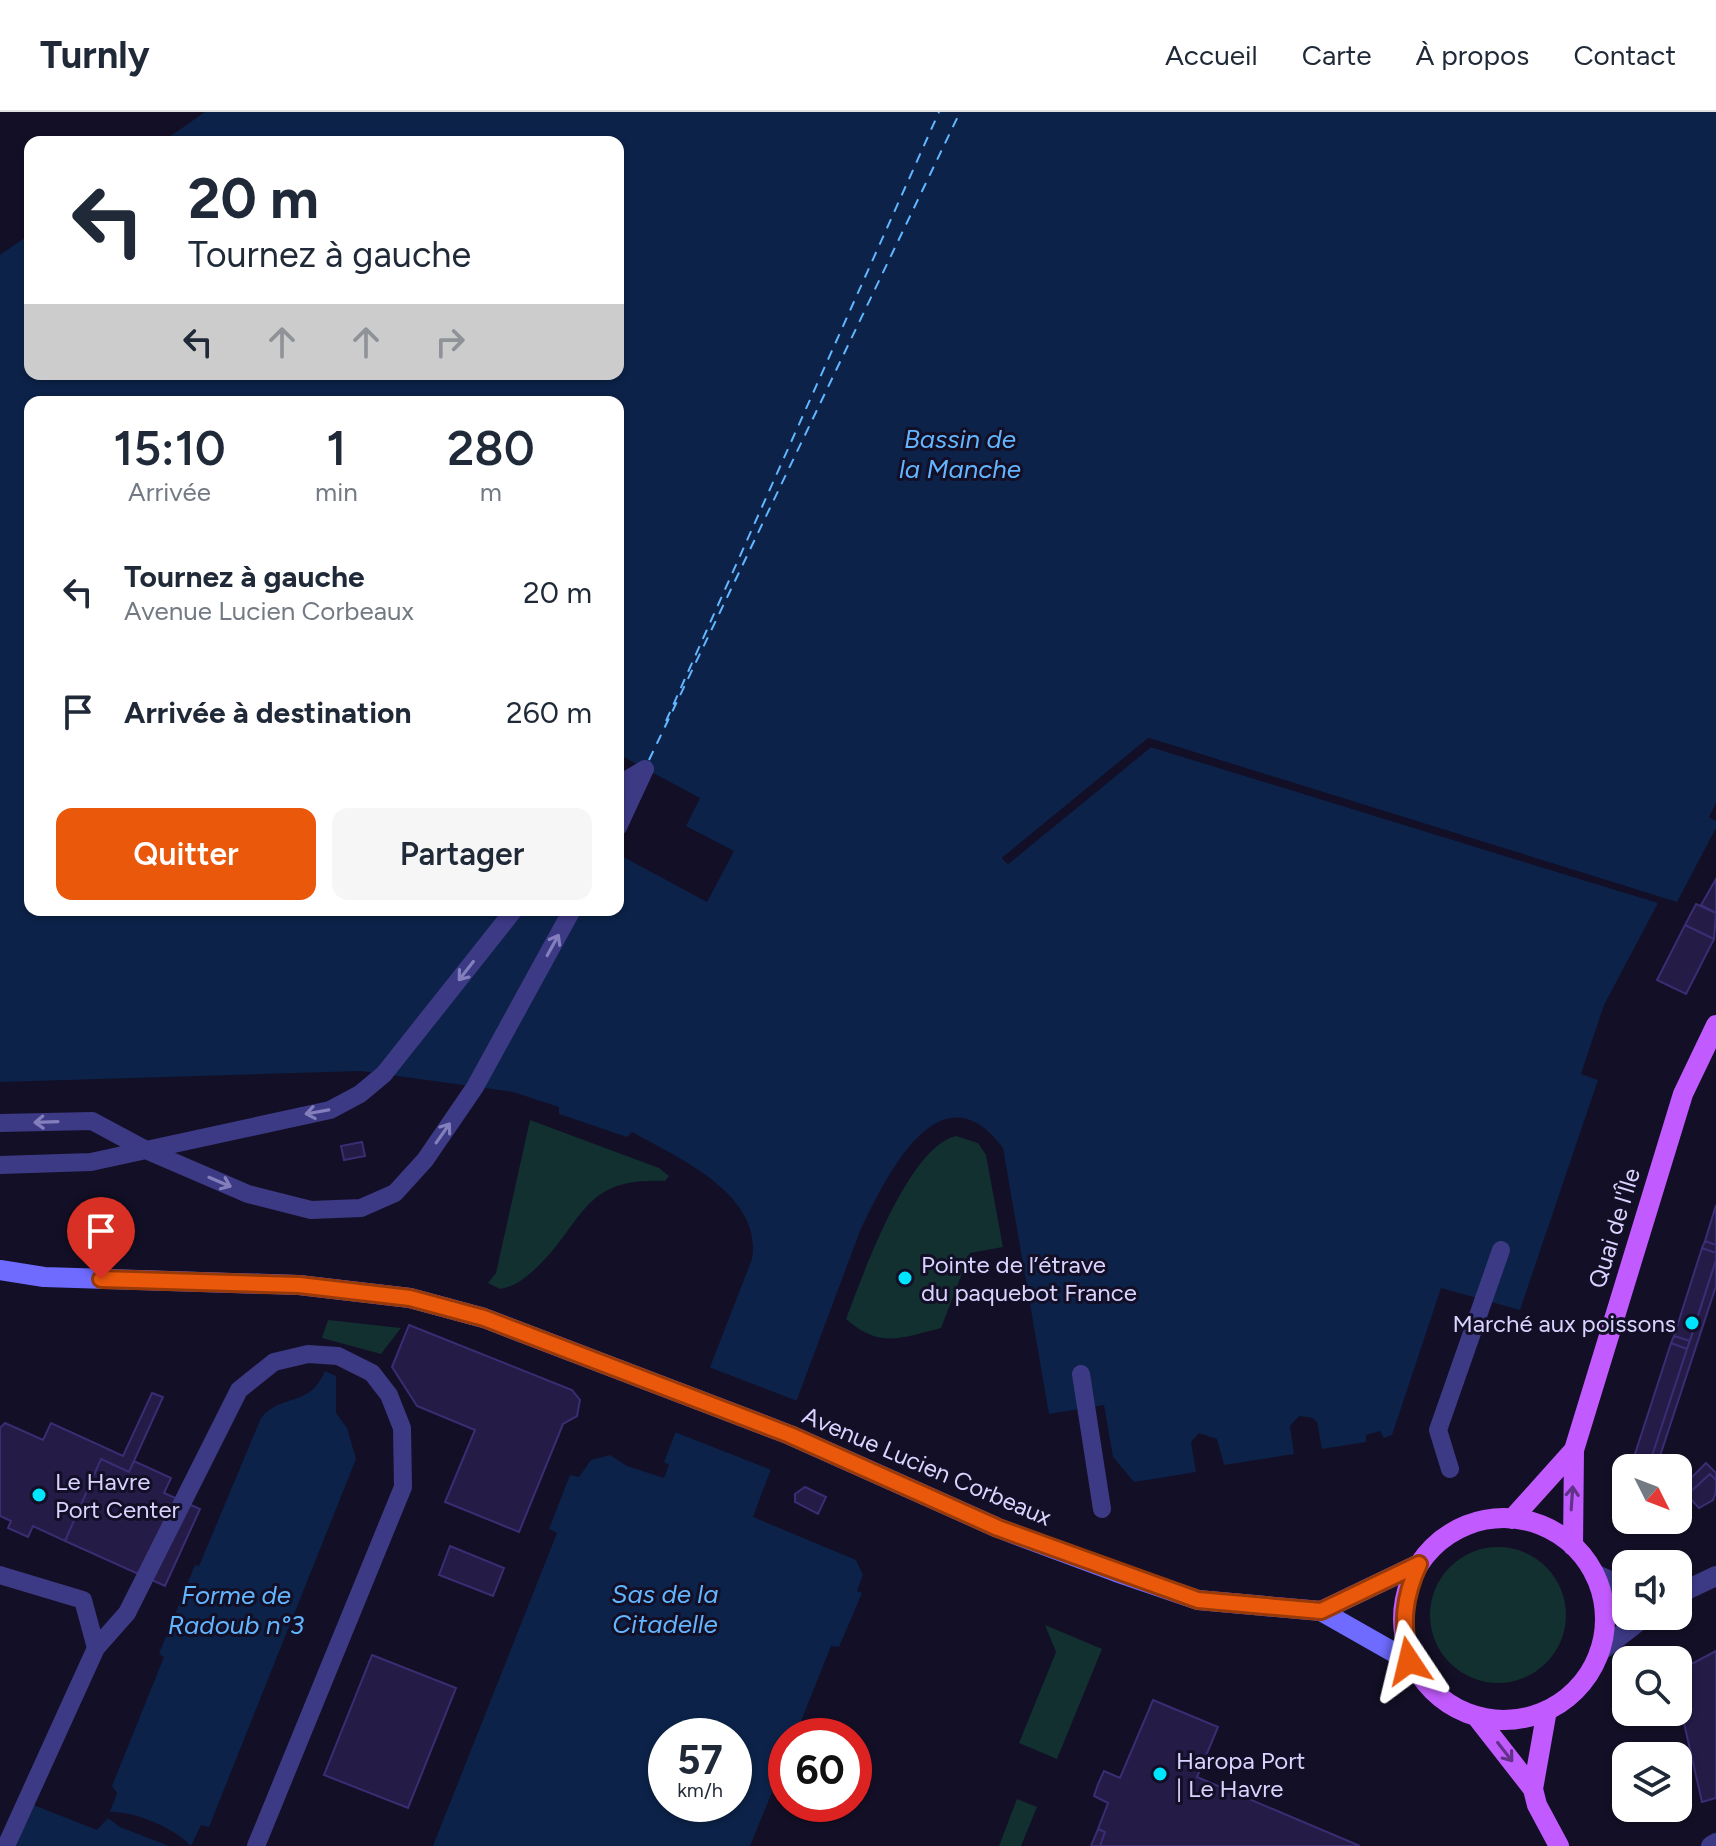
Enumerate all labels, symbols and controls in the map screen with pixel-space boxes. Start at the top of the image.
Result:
text: Turnly [40,32,150,78]
text: Accueil [1165,38,1258,72]
text: Carte [1302,38,1371,72]
text: À propos [1415,38,1529,72]
text: Contact [1573,38,1676,72]
text: 20 m [188,165,319,232]
icon: left [56,168,160,272]
text: Tournez à gauche [188,233,471,276]
icon: left [176,320,220,364]
icon: ahead [260,320,304,364]
icon: ahead [344,320,388,364]
icon: right [428,320,472,364]
text: 15:10 [113,419,226,477]
text: 1 [326,419,346,477]
text: 280 [447,419,535,477]
water label: Bassin de la Manche [899,423,1021,485]
text: Arrivée [128,476,211,508]
text: min [315,476,358,508]
text: m [480,476,502,508]
text: Tournez à gauche [124,558,365,595]
icon: left [56,570,100,614]
text: 20 m [523,574,592,611]
text: Avenue Lucien Corbeaux [124,595,414,627]
icon: arrive [56,690,100,734]
text: Arrivée à destination [124,694,411,731]
text: 260 m [506,694,592,731]
button: Quitter [56,808,316,900]
button: Partager [332,808,592,900]
one-way arrow [546,933,561,957]
one-way arrow [457,960,474,981]
one-way arrow [305,1105,330,1120]
one-way arrow [33,1114,60,1130]
one-way arrow [435,1122,451,1144]
street label: Quai de l'Île [1582,1165,1646,1291]
one-way arrow [207,1176,232,1191]
pin [67,1197,135,1279]
icon: arrive [79,1209,123,1253]
place label: Pointe de l’étrave du paquebot France [921,1250,1137,1307]
marker: Pointe de l’étrave du paquebot France [896,1269,914,1287]
place label: Marché aux poissons [1452,1309,1676,1338]
marker: Marché aux poissons [1683,1314,1701,1332]
street label: Avenue Lucien Corbeaux [798,1400,1056,1532]
north arrow [1612,1454,1692,1534]
map controls [1612,1454,1692,1822]
place label: Le Havre Port Center [55,1467,180,1524]
one-way arrow [1565,1485,1580,1512]
marker: Le Havre Port Center [30,1486,48,1504]
button: sound [1612,1550,1692,1630]
water label: Sas de la Citadelle [612,1578,718,1640]
water label: Forme de Radoub n°3 [168,1579,304,1641]
position arrow [1367,1619,1451,1703]
button: search [1612,1646,1692,1726]
speed limit sign: 60 [768,1718,872,1822]
text: 57 [677,1736,723,1784]
one-way arrow [1496,1741,1514,1762]
button: layers [1612,1742,1692,1822]
place label: Haropa Port | Le Havre [1176,1746,1305,1803]
marker: Haropa Port | Le Havre [1151,1765,1169,1783]
text: km/h [677,1778,723,1802]

